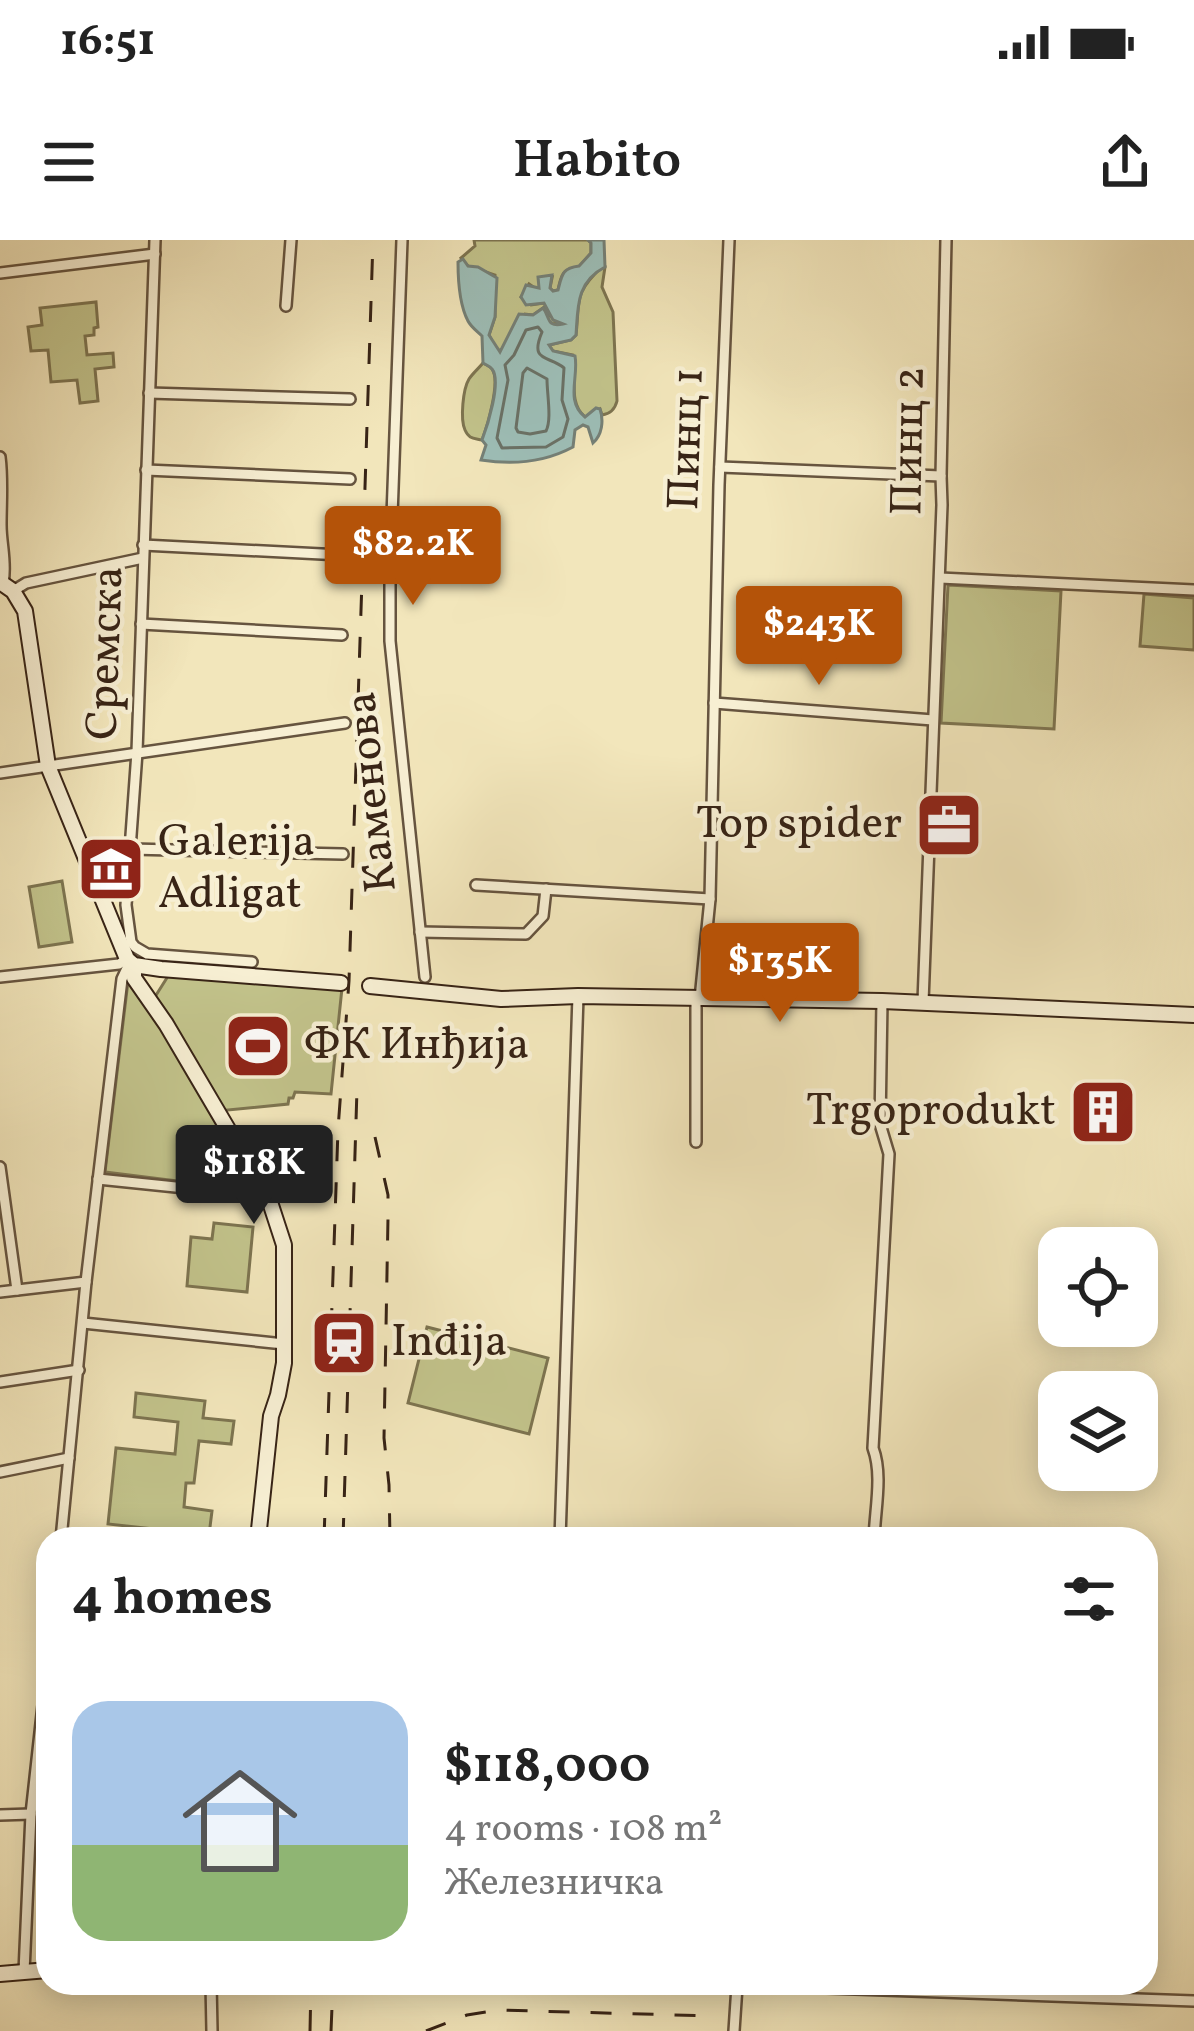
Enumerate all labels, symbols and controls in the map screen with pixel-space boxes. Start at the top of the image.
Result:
text: 16:51 [60,11,155,74]
text: Habito [513,125,681,200]
icon: menu [36,129,102,195]
icon: share [1092,129,1158,195]
street label: Пинц 2 [877,366,943,516]
street label: Пинц 1 [654,367,722,511]
pin: $82.2K [315,506,511,608]
text: $82.2K [352,518,474,572]
street label: Сремска [72,565,142,741]
pin: $243K [735,586,903,688]
text: $243K [763,598,875,652]
street label: Каменова [331,688,415,896]
office icon: Top spider [914,790,984,860]
place label: Top spider [696,794,902,857]
place label: Galerija Adligat [158,812,315,927]
museum icon: Galerija Adligat [76,834,146,904]
pin: $135K [696,923,864,1025]
text: $135K [728,935,832,989]
sports icon: ФК Инђија [223,1011,293,1081]
place label: ФК Инђија [304,1015,529,1078]
building icon: Trgoprodukt [1068,1077,1138,1147]
place label: Trgoprodukt [806,1081,1056,1144]
pin: $118K [170,1125,338,1227]
text: $118K [203,1137,305,1191]
map controls [1038,1227,1158,1491]
button: locate [1038,1227,1158,1347]
station icon: Inđija [309,1308,379,1378]
place label: Inđija [391,1312,507,1375]
button: layers [1038,1371,1158,1491]
text: 4 homes [72,1564,273,1635]
icon: filters [1056,1566,1122,1632]
text: $118,000 [444,1732,650,1803]
icon: home [168,1749,312,1893]
text: 4 rooms · 108 m² [444,1803,723,1857]
text: Железничка [444,1857,664,1911]

